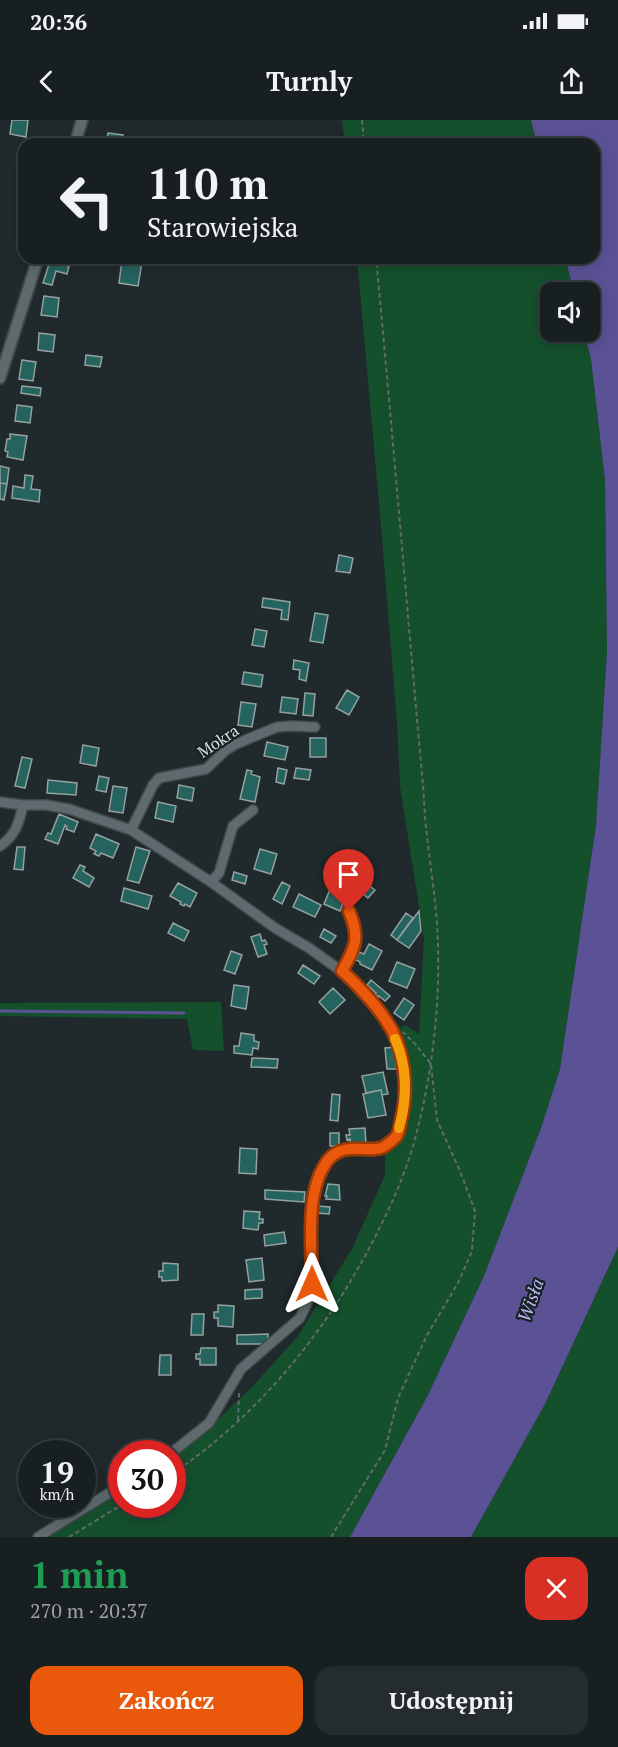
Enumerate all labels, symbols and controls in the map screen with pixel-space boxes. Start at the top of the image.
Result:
text: 20:36 [30,7,87,36]
text: Turnly [266,63,352,99]
icon: back [30,65,63,98]
icon: share [555,65,588,98]
text: 110 m [147,155,268,211]
icon: left [48,162,126,240]
text: Starowiejska [147,209,299,245]
map controls [540,282,600,342]
button: sound [540,282,600,342]
street label: Mokra [193,719,243,763]
pin [323,849,374,911]
icon: arrive [332,858,365,891]
position arrow [280,1252,344,1316]
water label: Wisła [511,1275,549,1325]
speed limit sign: 30 [108,1440,186,1518]
text: 19 [40,1452,74,1492]
text: km/h [40,1484,74,1504]
text: 1 min [30,1551,128,1598]
button: close [525,1557,588,1620]
text: 270 m · 20:37 [30,1597,148,1624]
button: Zakończ [30,1666,303,1735]
button: Udostępnij [315,1666,588,1735]

